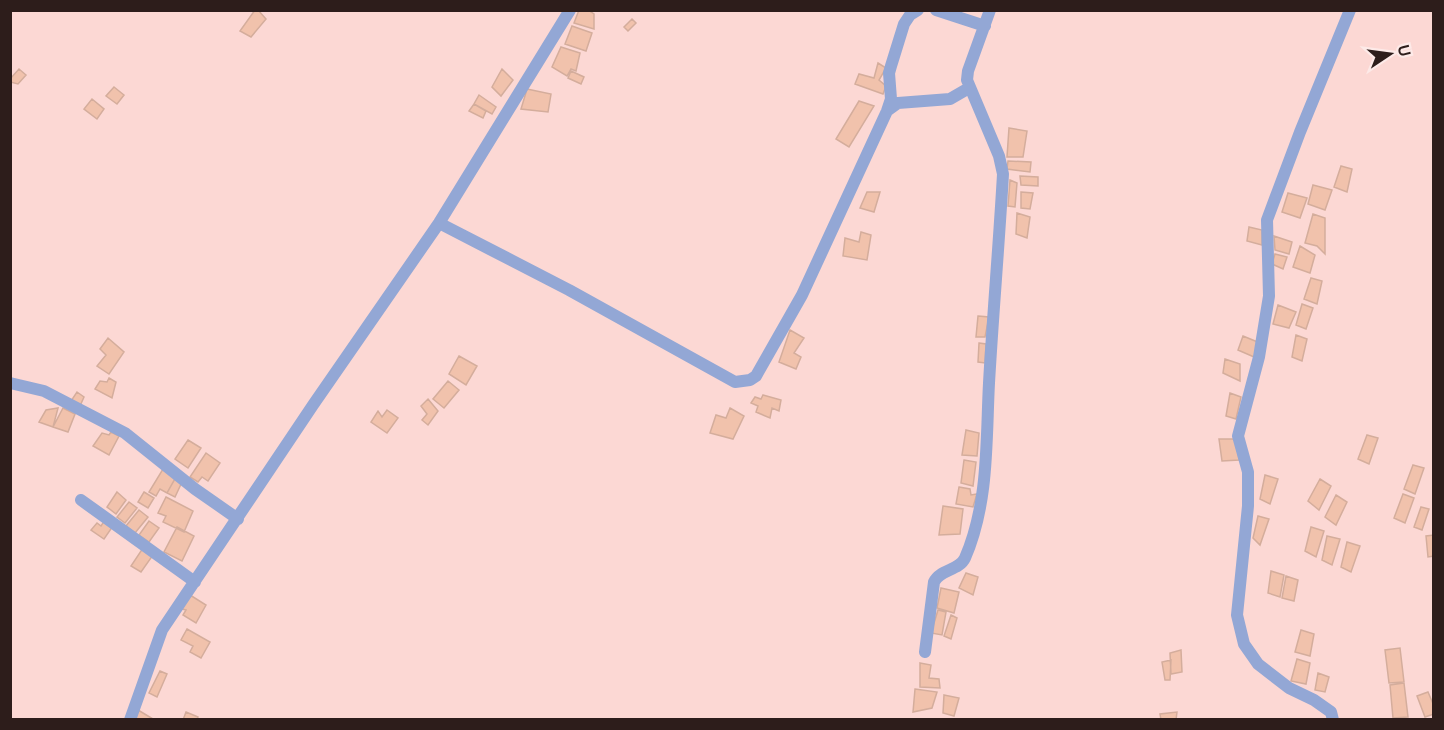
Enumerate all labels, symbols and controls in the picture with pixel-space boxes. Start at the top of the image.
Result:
north arrow [1360,24,1420,84]
text: U [1394,43,1415,58]

